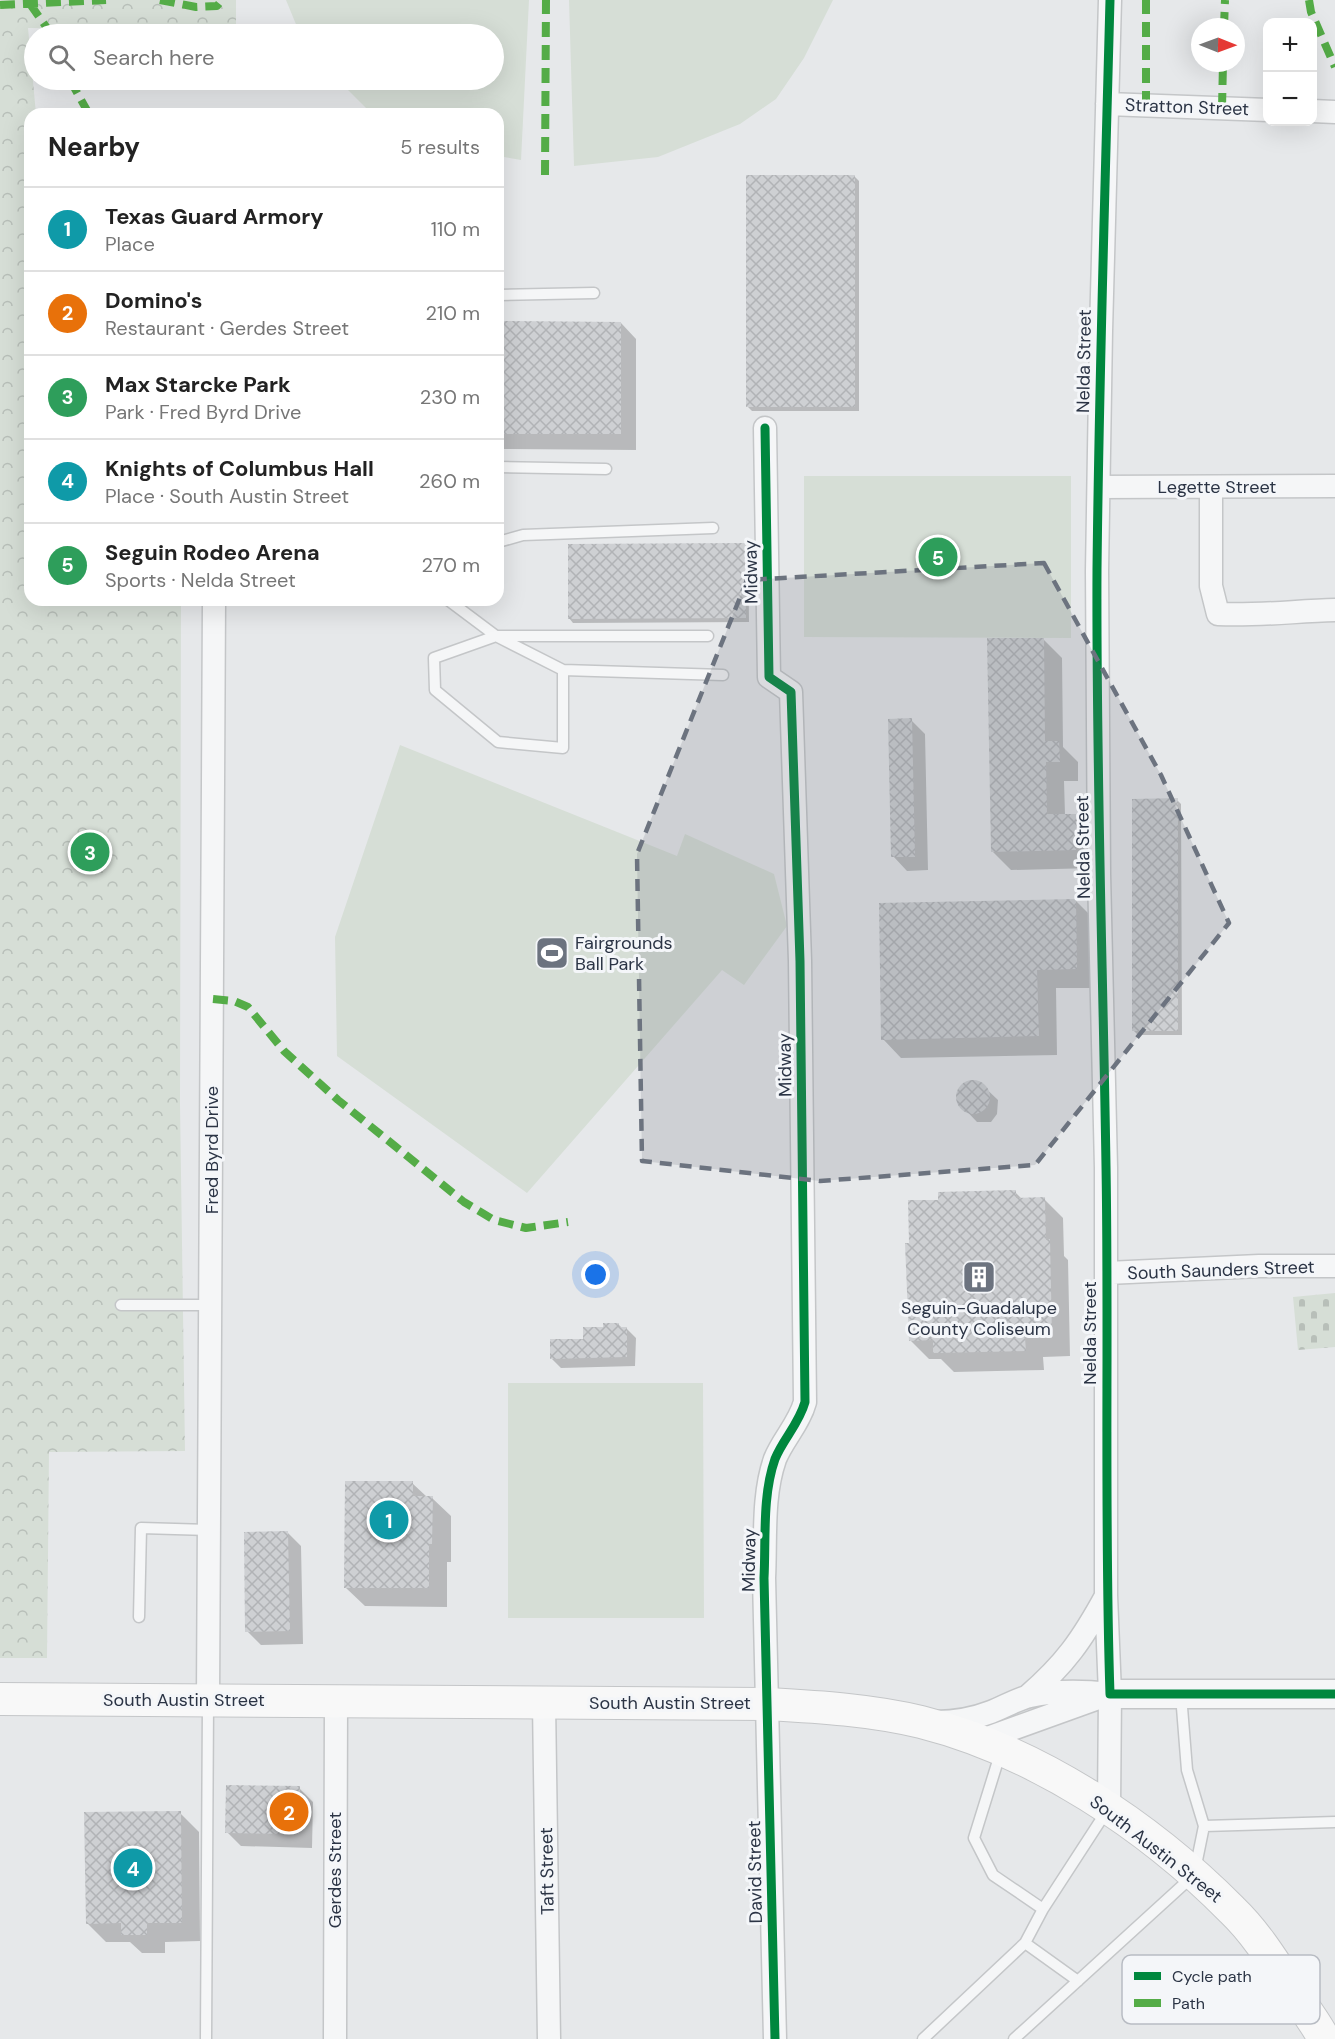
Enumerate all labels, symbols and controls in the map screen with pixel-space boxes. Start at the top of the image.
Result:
north arrow [1191,18,1245,72]
map controls [1263,18,1317,126]
button: + [1263,18,1317,72]
search box [24,24,504,90]
icon: search [45,41,78,74]
text: Search here [93,43,214,72]
button: − [1263,72,1317,126]
street label: Stratton Street [1124,93,1250,121]
text: Nearby [48,130,140,164]
text: 5 results [400,134,480,160]
text: Texas Guard Armory [105,202,324,231]
text: 1 [64,216,71,242]
text: 110 m [431,216,480,242]
text: Place [105,231,155,257]
text: Domino's [105,286,203,315]
text: 2 [62,300,73,326]
text: 210 m [425,300,480,326]
street label: Nelda Street [1071,309,1097,413]
text: Restaurant · Gerdes Street [105,315,349,341]
text: Max Starcke Park [105,370,291,399]
text: 3 [61,384,74,410]
text: 230 m [420,384,480,410]
text: Park · Fred Byrd Drive [105,399,301,425]
text: Knights of Columbus Hall [105,454,374,483]
text: 4 [61,468,74,494]
text: 260 m [419,468,480,494]
street label: Legette Street [1158,475,1276,499]
text: Place · South Austin Street [105,483,349,509]
pin: 5 [918,534,958,580]
text: Seguin Rodeo Arena [105,538,320,567]
street label: Midway [738,540,764,604]
text: 5 [61,552,74,578]
text: 270 m [422,552,480,578]
text: Sports · Nelda Street [105,567,296,593]
street label: Nelda Street [1070,795,1096,899]
pin: 3 [70,830,110,874]
place label: Fairgrounds Ball Park [575,931,673,976]
sports icon: Fairgrounds Ball Park [534,935,570,971]
street label: Midway [772,1033,798,1097]
street label: Fred Byrd Drive [200,1086,224,1214]
street label: South Saunders Street [1127,1255,1315,1285]
building icon: Seguin-Guadalupe County Coliseum [961,1259,997,1295]
your location [581,1260,610,1289]
street label: Nelda Street [1078,1281,1102,1385]
place label: Seguin-Guadalupe County Coliseum [901,1296,1057,1341]
pin: 1 [370,1498,408,1543]
street label: Midway [736,1528,762,1592]
street label: South Austin Street [103,1688,265,1712]
street label: South Austin Street [589,1691,751,1715]
pin: 2 [270,1790,308,1834]
street label: South Austin Street [1085,1790,1227,1908]
street label: Gerdes Street [323,1812,347,1928]
street label: David Street [742,1820,768,1924]
street label: Taft Street [534,1827,560,1915]
pin: 4 [114,1846,152,1890]
legend [1122,1955,1320,2024]
text: Cycle path [1172,1966,1252,1987]
text: Path [1172,1993,1205,2014]

